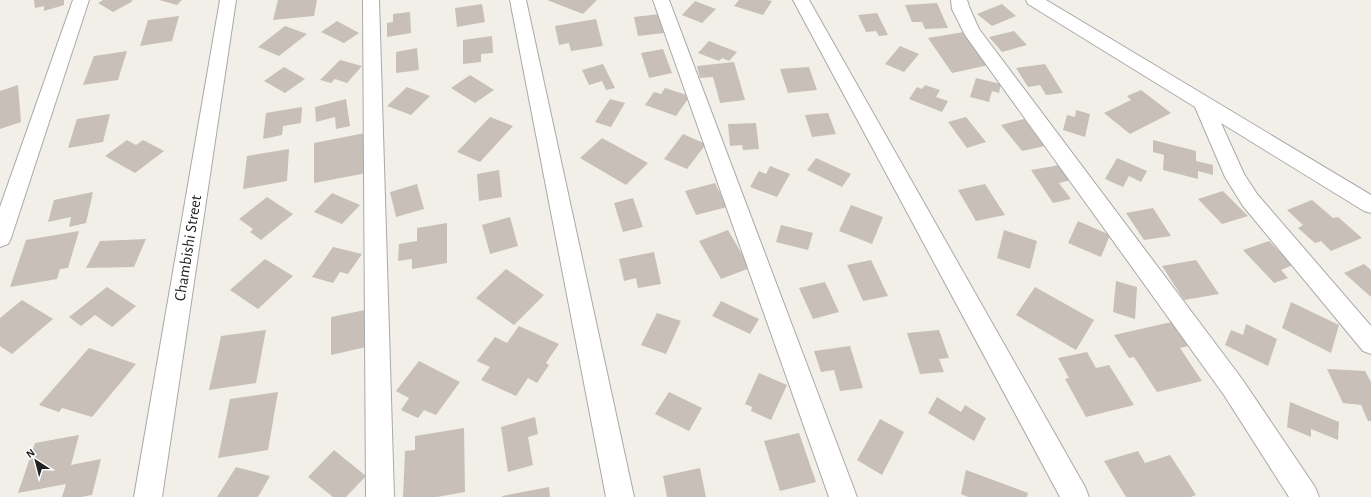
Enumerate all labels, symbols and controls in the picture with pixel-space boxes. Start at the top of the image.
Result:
street label: Chambishi Street [172,194,204,302]
north arrow [16,441,56,481]
text: N [24,447,37,460]

